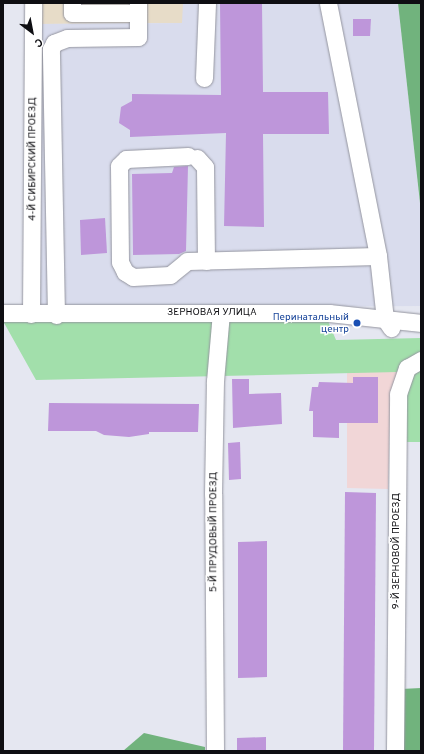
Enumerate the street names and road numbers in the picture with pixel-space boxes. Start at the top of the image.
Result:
street label: 4-Й СИБИРСКИЙ ПРОЕЗД [27,97,39,221]
street label: ЗЕРНОВАЯ УЛИЦА [167,307,257,319]
street label: 5-Й ПРУДОВЫЙ ПРОЕЗД [208,472,220,592]
street label: 9-Й ЗЕРНОВОЙ ПРОЕЗД [391,493,403,609]

